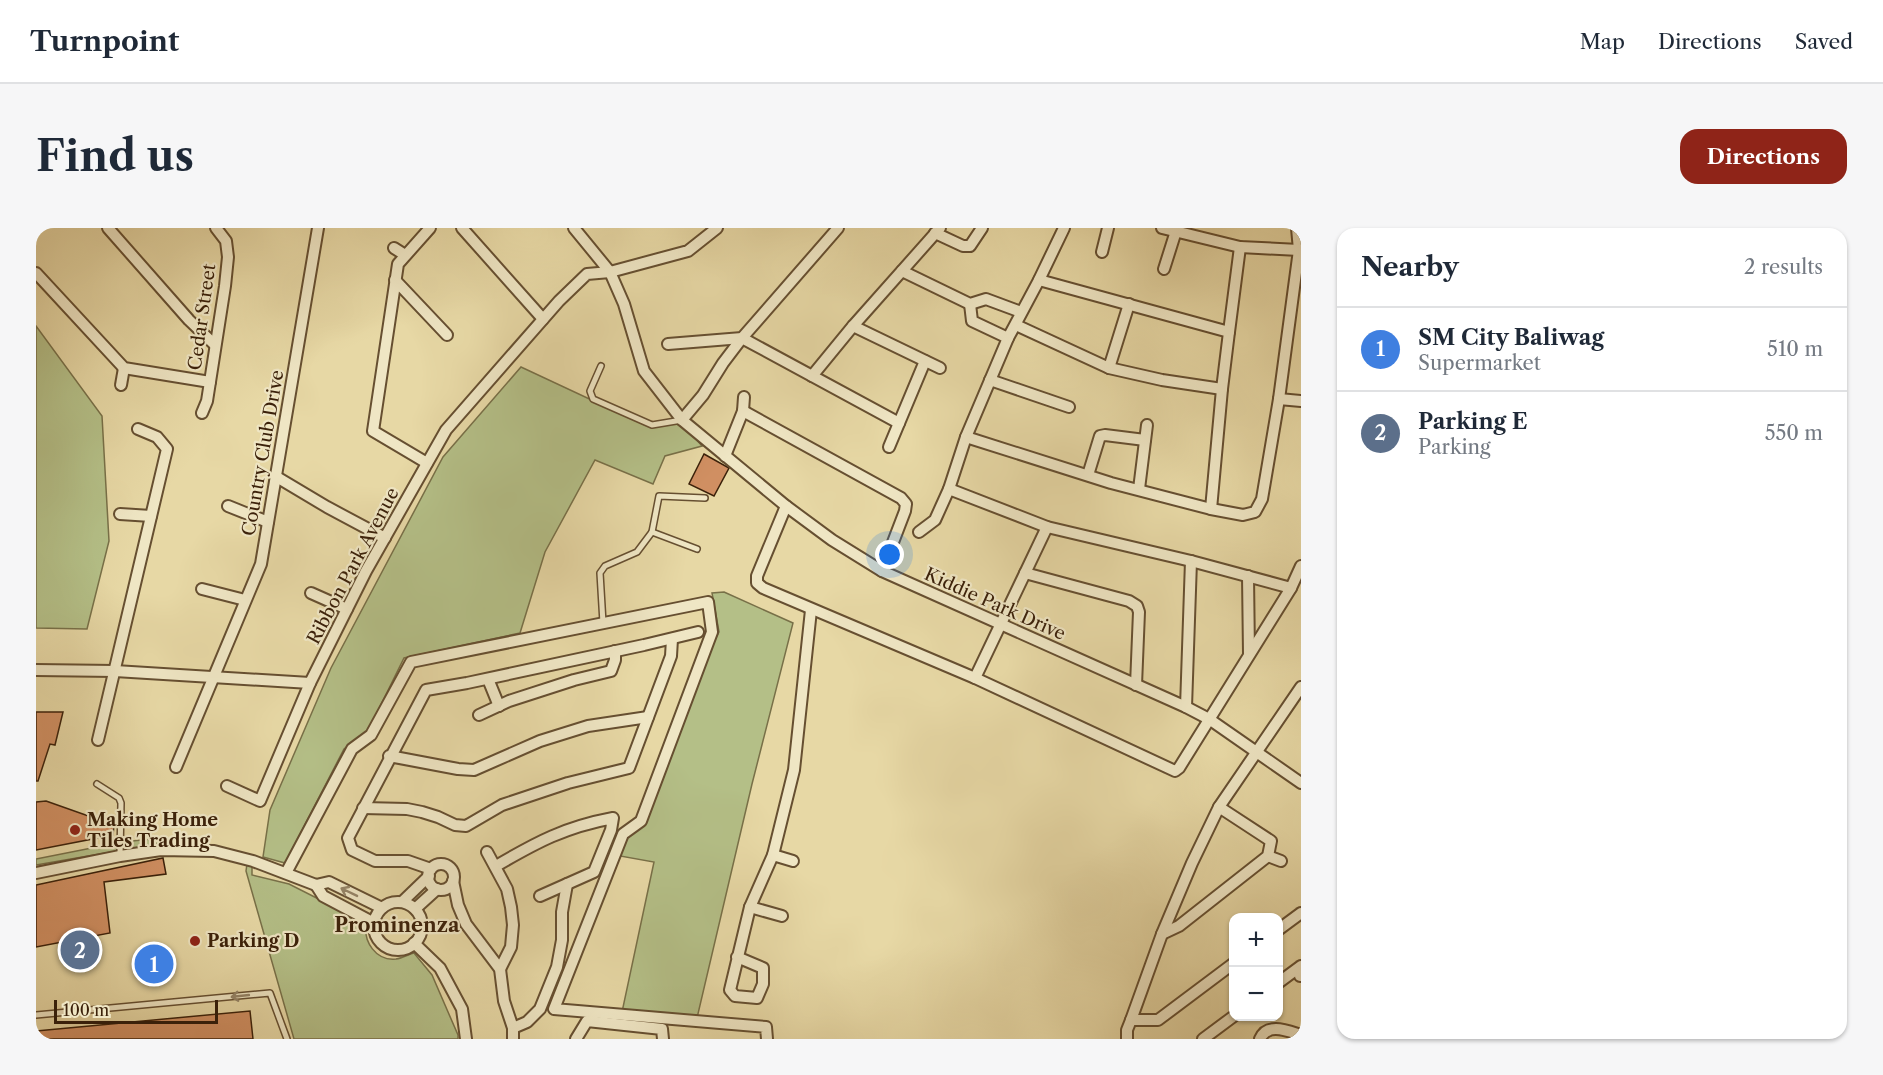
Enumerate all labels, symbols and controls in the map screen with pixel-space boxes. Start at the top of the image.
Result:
text: Turnpoint [30,24,179,58]
text: Map [1580,29,1625,54]
text: Directions [1658,29,1762,54]
text: Saved [1795,29,1853,54]
button: Directions [1680,129,1847,184]
text: Find us [36,130,194,182]
text: Nearby [1361,251,1459,283]
text: 2 results [1744,255,1823,279]
street label: Cedar Street [184,262,220,372]
text: SM City Baliwag [1418,324,1604,351]
text: 1 [1376,337,1385,361]
text: 510 m [1767,337,1823,361]
text: Supermarket [1418,351,1541,375]
street label: Country Club Drive [238,368,288,538]
text: Parking E [1418,408,1528,435]
text: 2 [1375,421,1386,445]
text: 550 m [1765,421,1823,445]
text: Parking [1418,435,1491,459]
street label: Ribbon Park Avenue [302,484,404,648]
your location [875,540,904,569]
street label: Kiddie Park Drive [921,563,1069,645]
place label: Making Home Tiles Trading [87,809,218,852]
marker: Making Home Tiles Trading [68,823,82,837]
one-way arrow [341,886,359,897]
district label: Prominenza [334,913,460,937]
map controls [1229,913,1283,1021]
button: + [1229,913,1283,967]
pin: 2 [60,928,99,972]
place label: Parking D [207,930,299,952]
marker: Parking D [188,934,202,948]
pin: 1 [134,942,174,986]
button: − [1229,967,1283,1021]
one-way arrow [230,991,250,1002]
scale bar [54,997,218,1024]
text: 100 m [63,1000,109,1020]

